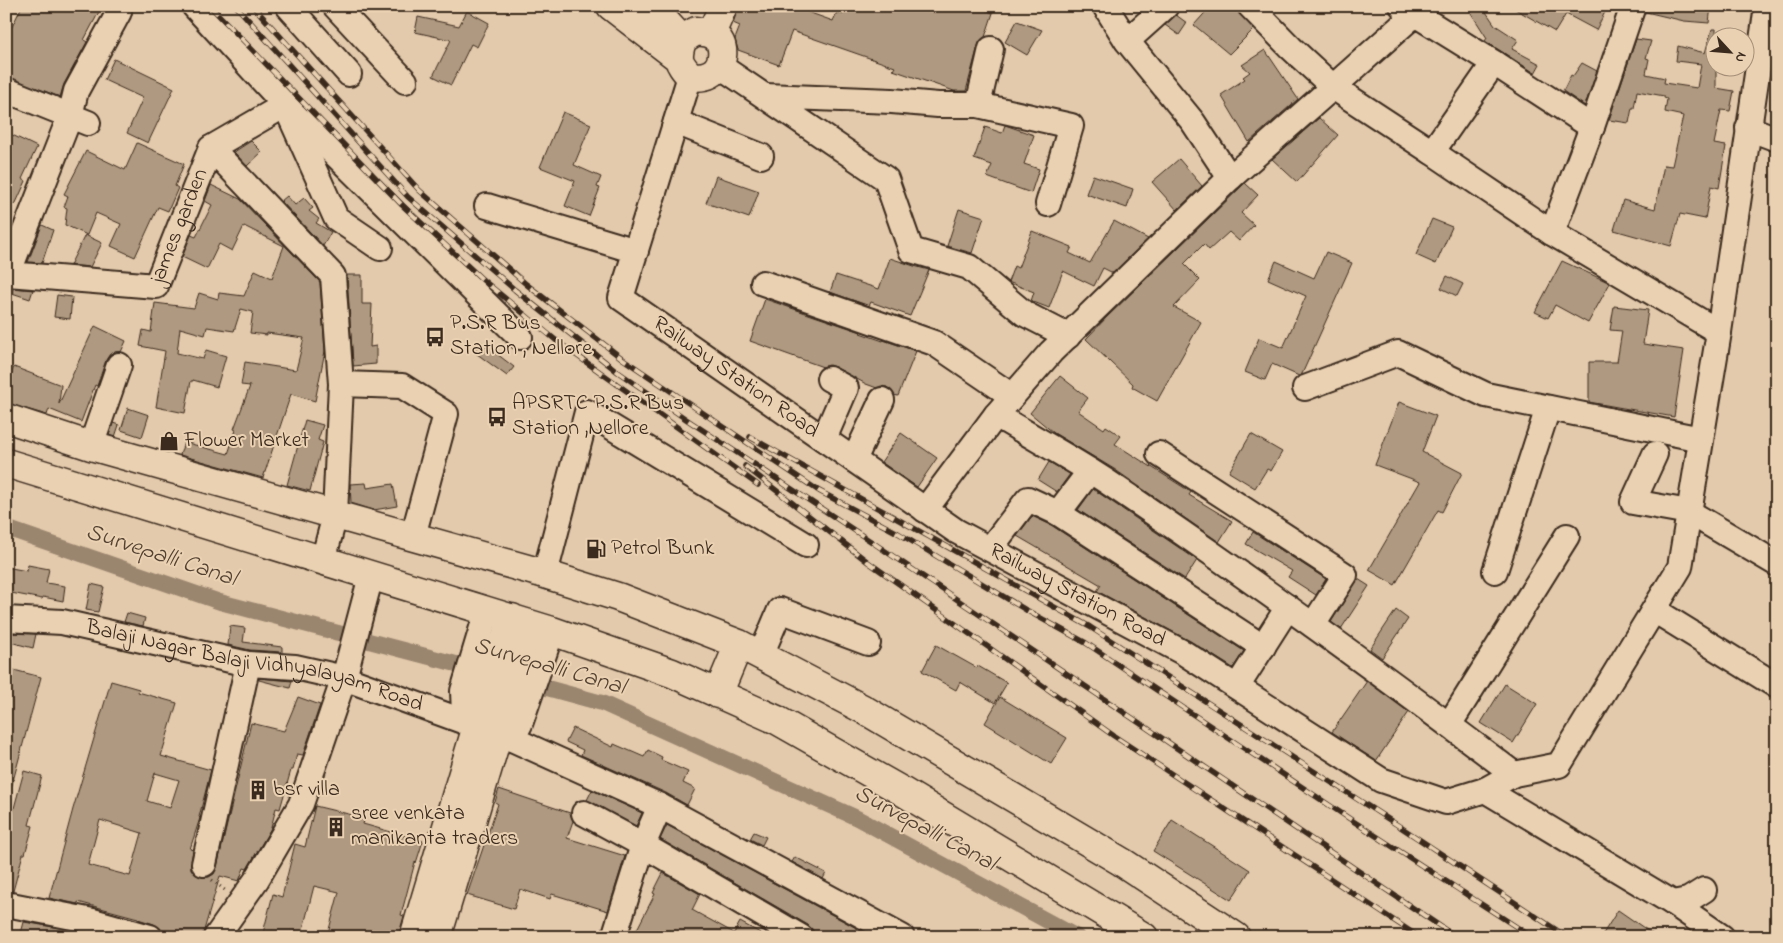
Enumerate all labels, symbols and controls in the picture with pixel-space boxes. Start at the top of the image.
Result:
north arrow [1706,28,1756,78]
text: N [1729,48,1752,66]
street label: james garden [141,164,217,292]
place label: P.S.R Bus Station , Nellore [450,308,592,365]
street label: Railway Station Road [646,308,825,447]
bus stop icon: P.S.R Bus Station , Nellore [424,326,446,348]
place label: APSRTC P.S.R Bus Station ,Nellore [512,388,684,445]
bus stop icon: APSRTC P.S.R Bus Station ,Nellore [486,406,508,428]
place label: Flower Market [183,425,310,457]
shop icon: Flower Market [158,430,180,452]
water label: Survepalli Canal [81,515,244,598]
place label: Petrol Bunk [611,533,715,565]
street label: Railway Station Road [983,535,1171,656]
fuel station icon: Petrol Bunk [585,538,607,560]
street label: Balaji Nagar Balaji Vidhyalayam Road [82,612,427,721]
water label: Survepalli Canal [469,629,632,706]
place label: bsr villa [273,774,340,806]
water label: Survepalli Canal [848,777,1005,883]
building icon: bsr villa [247,779,269,801]
place label: sree venkata manikanta traders [351,798,518,855]
building icon: sree venkata manikanta traders [325,816,347,838]

